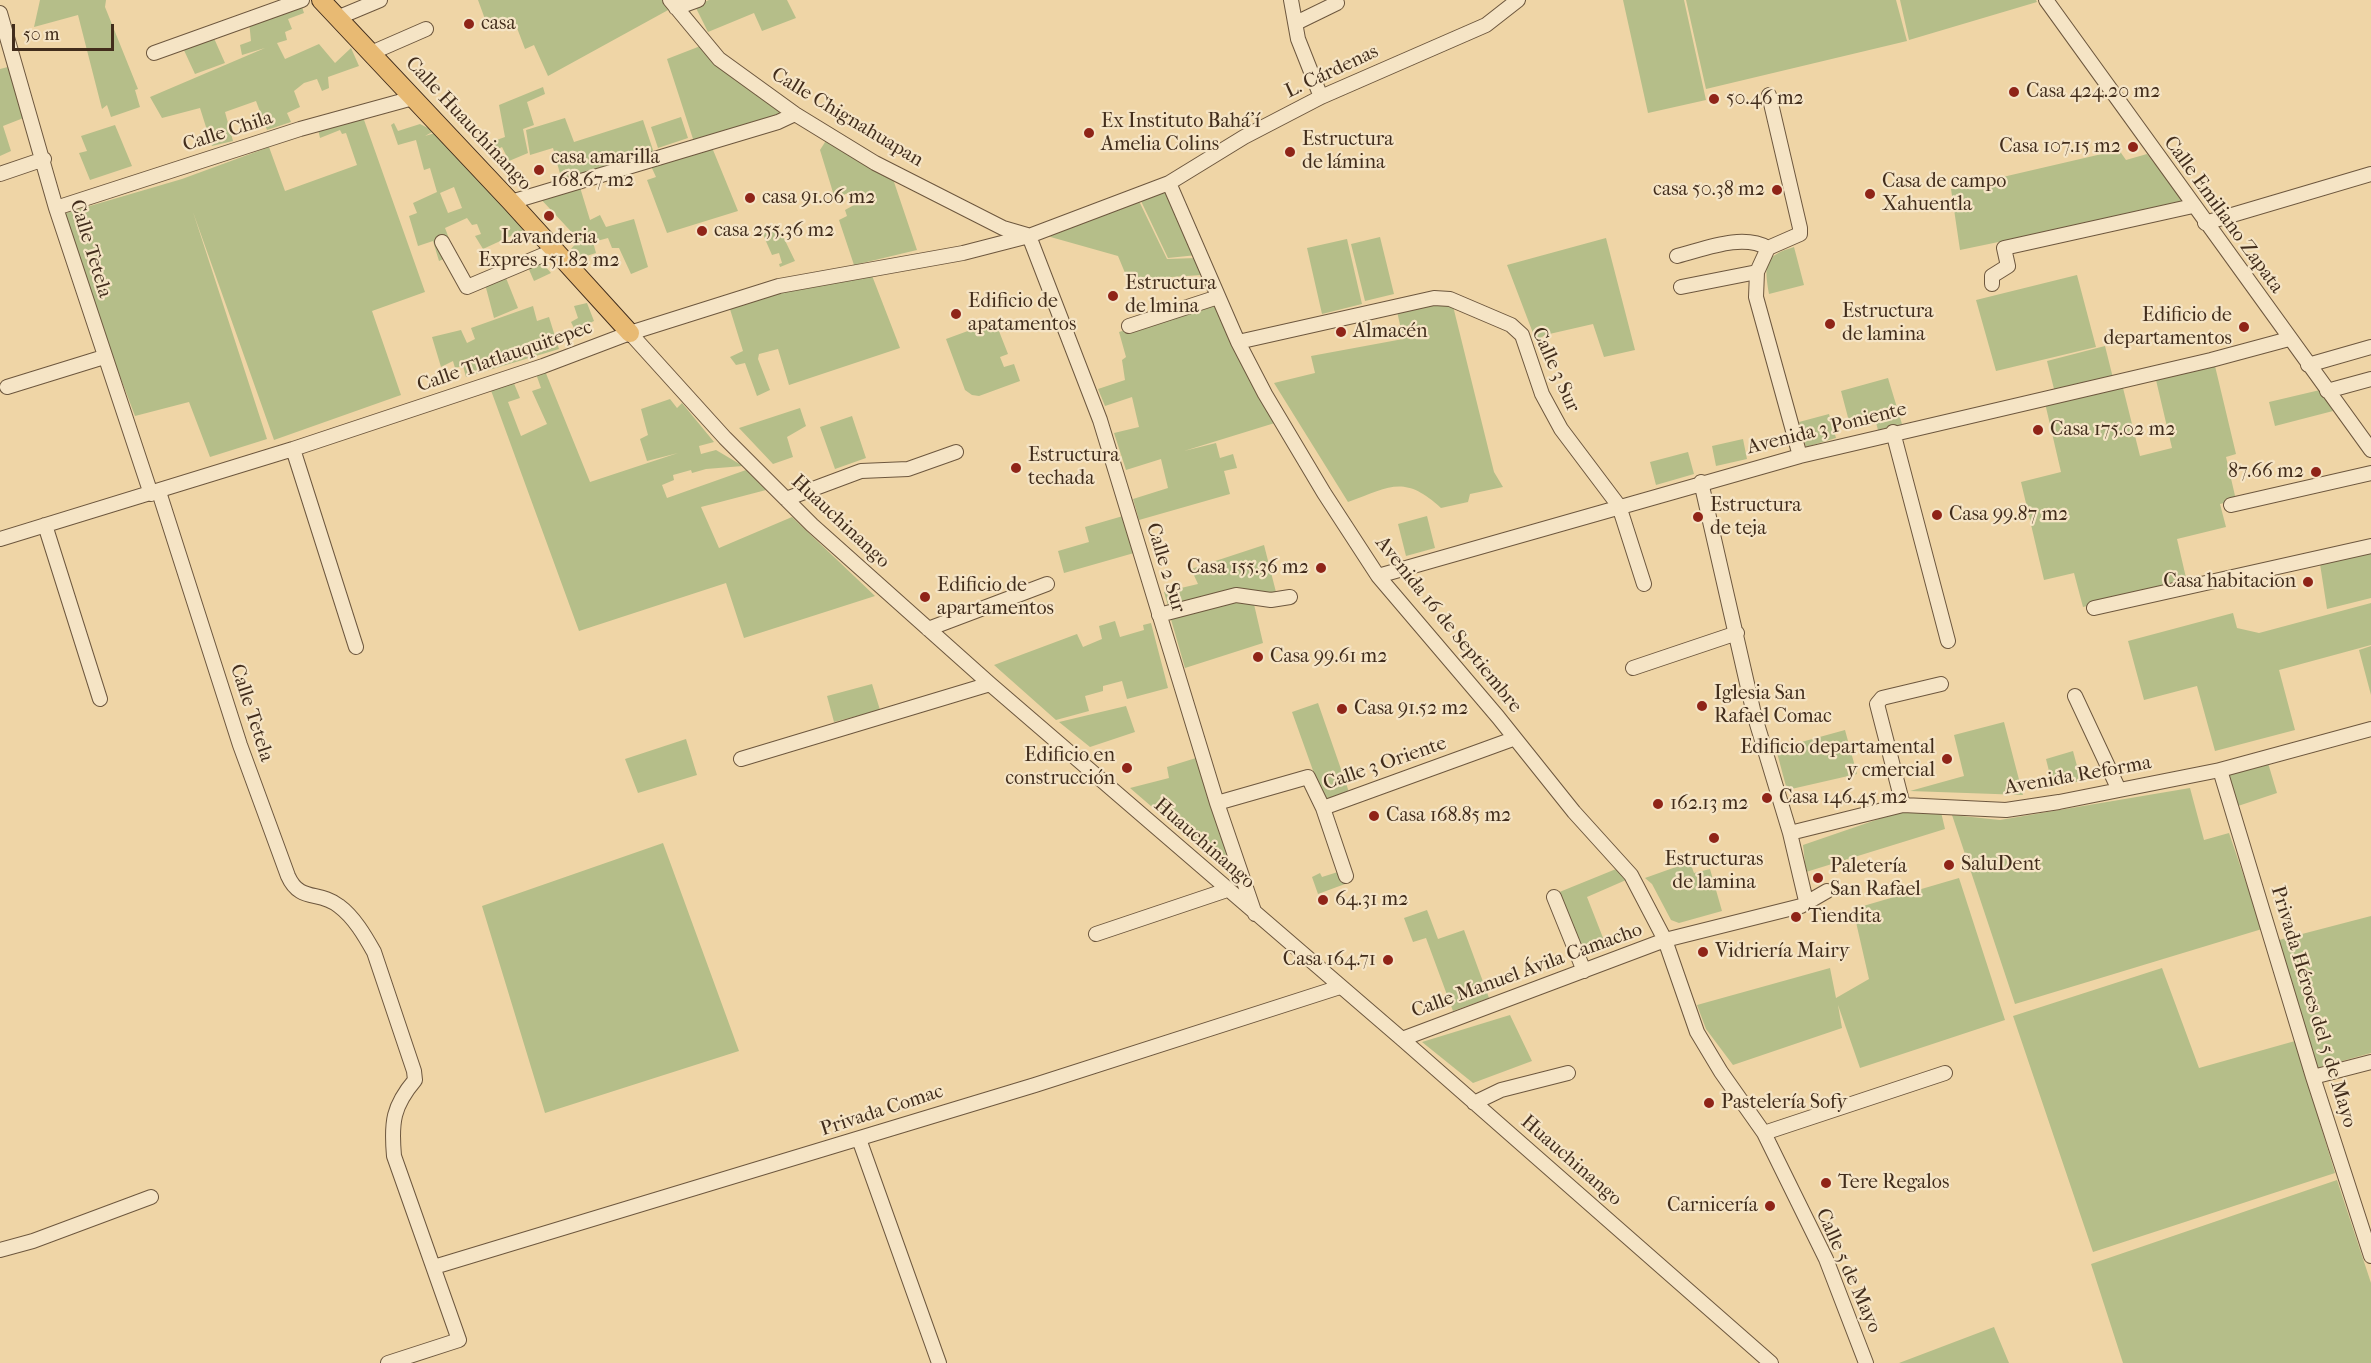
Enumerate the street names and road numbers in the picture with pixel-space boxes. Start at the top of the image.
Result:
street label: L. Cárdenas [1282,40,1382,104]
street label: Calle Huauchinango [400,52,536,196]
street label: Calle Chignahuapan [767,63,927,173]
street label: Calle Chila [180,106,276,158]
street label: Calle Emiliano Zapata [2158,132,2288,298]
street label: Calle Tetela [64,197,116,301]
street label: Calle Tlatlauquitepec [414,316,596,398]
street label: Calle 3 Sur [1526,324,1584,416]
street label: Avenida 3 Poniente [1745,398,1909,460]
street label: Huauchinango [786,470,894,574]
street label: Calle 2 Sur [1140,520,1190,616]
street label: Avenida 16 de Septiembre [1369,532,1527,718]
street label: Calle Tetela [224,661,278,765]
street label: Calle 3 Oriente [1320,732,1450,796]
street label: Avenida Reforma [2003,751,2153,801]
street label: Huauchinango [1148,793,1260,895]
street label: Privada Héroes del 5 de Mayo [2265,883,2361,1131]
street label: Calle Manuel Ávila Camacho [1408,918,1646,1024]
street label: Privada Comac [817,1080,947,1142]
street label: Huauchinango [1515,1110,1627,1212]
street label: Calle 5 de Mayo [1810,1205,1886,1337]

